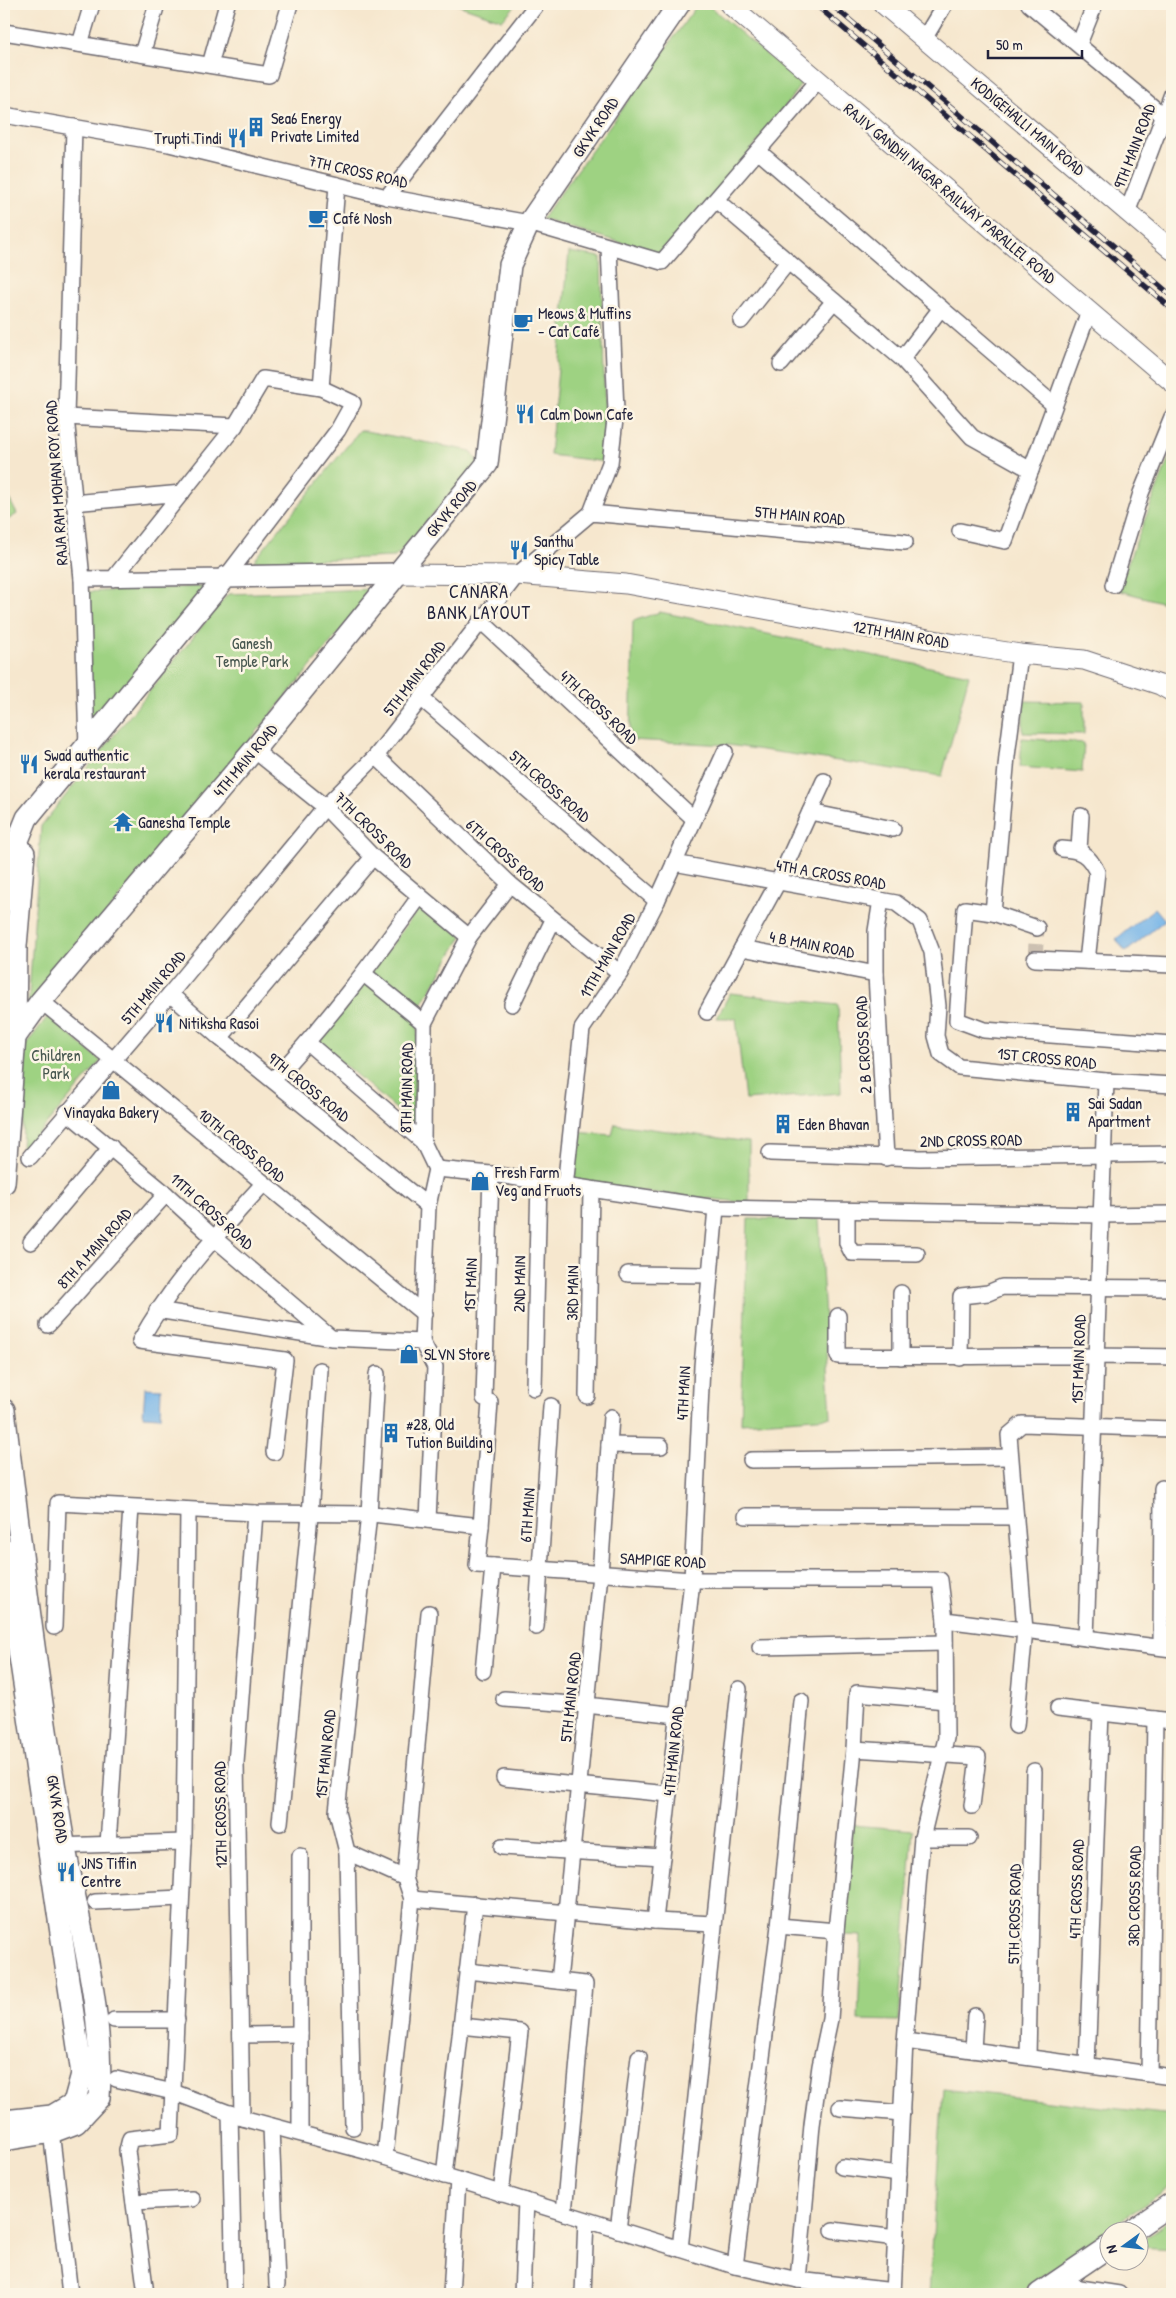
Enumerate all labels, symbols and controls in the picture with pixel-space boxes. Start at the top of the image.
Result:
scale bar [988,28,1082,60]
text: 50 m [996,34,1023,55]
street label: KODIGEHALLI MAIN ROAD [966,72,1090,181]
street label: GKVK ROAD [567,92,624,162]
street label: RAJIV GANDHI NAGAR RAILWAY PARALLEL ROAD [839,98,1061,289]
street label: 9TH MAIN ROAD [1108,100,1160,192]
place label: Sea6 Energy Private Limited [271,107,359,147]
building icon: Sea6 Energy Private Limited [245,116,267,138]
place label: Trupti Tindi [154,127,222,149]
restaurant icon: Trupti Tindi [226,127,248,149]
street label: 7TH CROSS ROAD [306,149,410,193]
cafe icon: Café Nosh [307,207,329,229]
place label: Café Nosh [333,207,392,229]
place label: Meows & Muffins - Cat Café [538,302,631,342]
cafe icon: Meows & Muffins - Cat Café [512,311,534,333]
street label: RAJA RAM MOHAN ROY ROAD [39,399,73,566]
restaurant icon: Calm Down Cafe [514,403,536,425]
place label: Calm Down Cafe [540,403,634,425]
street label: GKVK ROAD [421,474,482,541]
street label: 5TH MAIN ROAD [754,500,846,530]
place label: Santhu Spicy Table [534,530,600,570]
restaurant icon: Santhu Spicy Table [508,539,530,561]
district label: CANARA BANK LAYOUT [427,579,531,625]
street label: 12TH MAIN ROAD [851,615,951,653]
park label: Ganesh Temple Park [216,632,289,672]
street label: 5TH MAIN ROAD [378,635,451,720]
street label: 4TH CROSS ROAD [555,665,643,749]
street label: 4TH MAIN ROAD [208,718,282,801]
place label: Swad authentic kerala restaurant [44,744,146,784]
street label: 5TH CROSS ROAD [505,745,595,827]
restaurant icon: Swad authentic kerala restaurant [18,753,40,775]
street label: 7TH CROSS ROAD [330,787,418,873]
temple icon: Ganesha Temple [112,811,134,833]
place label: Ganesha Temple [138,811,231,833]
street label: 6TH CROSS ROAD [462,813,551,897]
street label: 4TH A CROSS ROAD [774,854,888,895]
street label: 11TH MAIN ROAD [574,908,641,1002]
street label: 4 B MAIN ROAD [768,925,857,963]
street label: 5TH MAIN ROAD [116,945,191,1029]
street label: 2 B CROSS ROAD [849,995,877,1094]
restaurant icon: Nitiksha Rasoi [153,1012,175,1034]
place label: Nitiksha Rasoi [179,1012,259,1034]
street label: 8TH MAIN ROAD [394,1042,418,1133]
street label: 1ST CROSS ROAD [997,1042,1098,1074]
park label: Children Park [31,1044,81,1084]
street label: 9TH CROSS ROAD [263,1047,355,1127]
shop icon: Vinayaka Bakery [100,1079,122,1101]
place label: Sai Sadan Apartment [1088,1092,1151,1132]
place label: Vinayaka Bakery [63,1101,159,1123]
building icon: Sai Sadan Apartment [1062,1101,1084,1123]
street label: 10TH CROSS ROAD [194,1103,291,1187]
building icon: Eden Bhavan [772,1113,794,1135]
place label: Eden Bhavan [798,1113,870,1135]
street label: 2ND CROSS ROAD [920,1128,1023,1152]
place label: Fresh Farm Veg and Fruots [494,1161,581,1201]
street label: 11TH CROSS ROAD [166,1168,259,1255]
shop icon: Fresh Farm Veg and Fruots [469,1170,491,1192]
street label: 8TH A MAIN ROAD [52,1202,137,1293]
street label: 2ND MAIN [508,1255,530,1313]
street label: 1ST MAIN [458,1258,482,1312]
street label: 3RD MAIN [561,1265,583,1321]
street label: 1ST MAIN ROAD [1065,1314,1091,1404]
shop icon: SLVN Store [398,1343,420,1365]
place label: SLVN Store [424,1343,491,1365]
street label: 4TH MAIN [671,1365,695,1421]
place label: #28, Old Tution Building [406,1413,493,1453]
building icon: #28, Old Tution Building [380,1422,402,1444]
street label: 6TH MAIN [514,1487,540,1543]
street label: SAMPIGE ROAD [619,1547,707,1573]
street label: 5TH MAIN ROAD [554,1651,586,1743]
street label: 4TH MAIN ROAD [657,1705,689,1797]
street label: 1ST MAIN ROAD [309,1708,341,1799]
street label: 12TH CROSS ROAD [208,1761,232,1869]
street label: GKVK ROAD [42,1773,74,1845]
street label: 4TH CROSS ROAD [1063,1838,1089,1939]
street label: 3RD CROSS ROAD [1122,1845,1146,1946]
place label: JNS Tiffin Centre [81,1852,137,1892]
restaurant icon: JNS Tiffin Centre [55,1861,77,1883]
street label: 5TH CROSS ROAD [1002,1863,1026,1964]
north arrow [1098,2220,1148,2270]
text: N [1101,2243,1121,2256]

